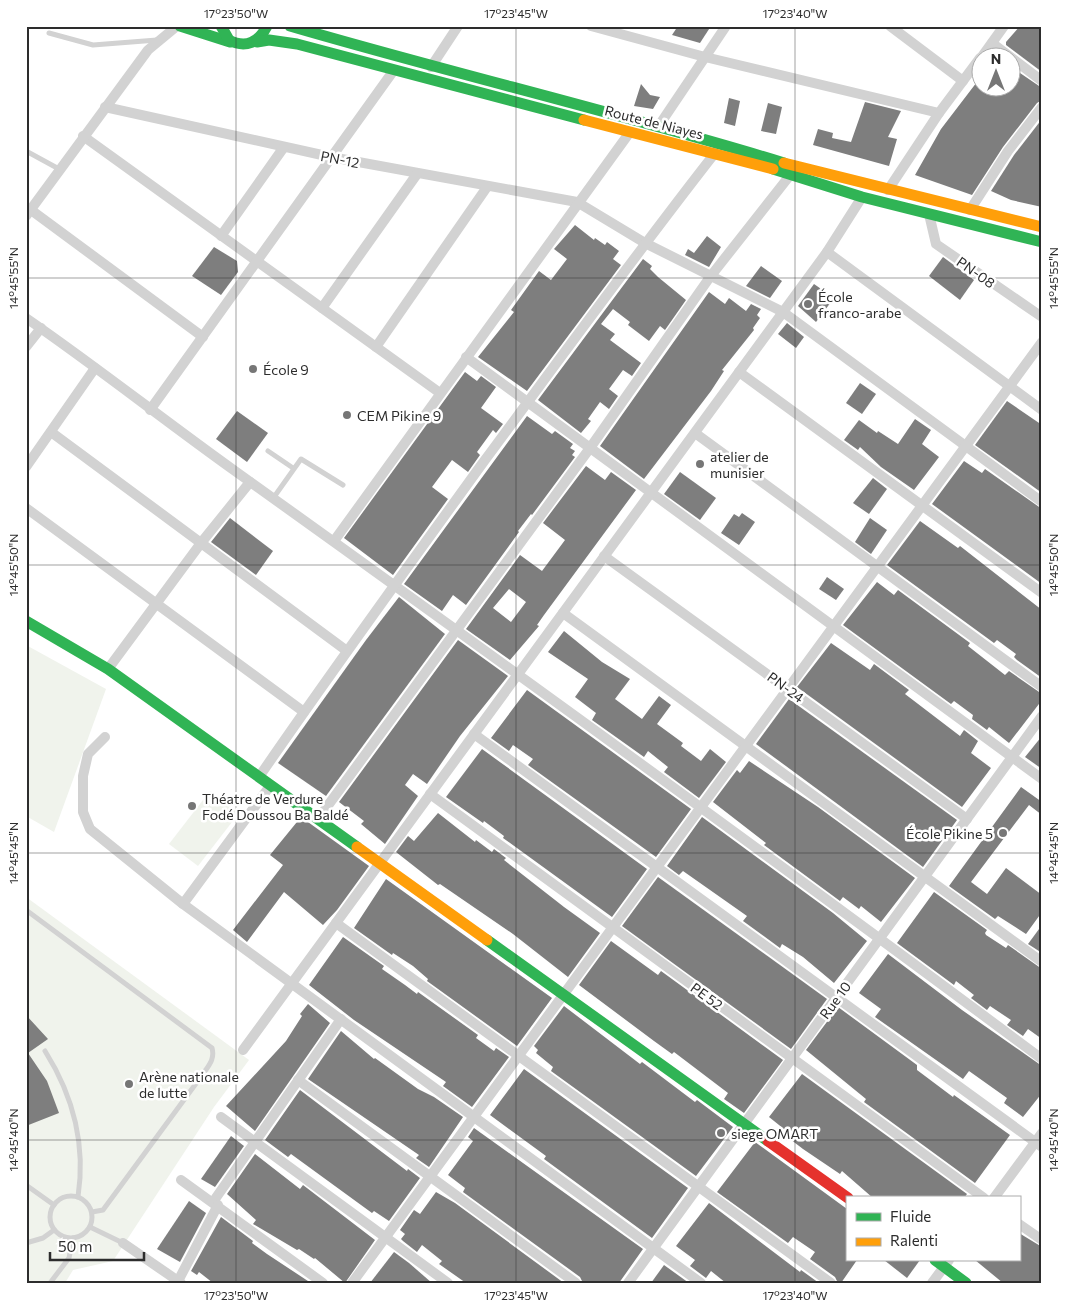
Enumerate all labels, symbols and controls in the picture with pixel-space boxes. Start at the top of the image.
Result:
text: 17°23'50"W [204,6,268,20]
text: 17°23'45"W [484,6,548,20]
text: 17°23'40"W [763,6,827,20]
north arrow [970,48,1020,98]
text: N [991,50,1001,67]
street label: Route de Niayes [603,102,705,142]
street label: PN-12 [319,147,361,171]
text: 14°45'55"N [6,247,20,309]
text: 14°45'55"N [1046,247,1060,309]
street label: PN-08 [954,253,998,291]
place label: École franco-arabe [818,288,901,321]
marker: École franco-arabe [802,298,814,310]
place label: École 9 [263,361,309,378]
marker: École 9 [247,363,259,375]
place label: CEM Pikine 9 [357,407,441,424]
marker: CEM Pikine 9 [341,409,353,421]
place label: atelier de munisier [710,448,769,481]
marker: atelier de munisier [694,458,706,470]
text: 14°45'50"N [6,534,20,596]
text: 14°45'50"N [1046,534,1060,596]
street label: PN-24 [764,668,808,706]
place label: Théatre de Verdure Fodé Doussou Ba Baldé [202,790,349,823]
marker: Théatre de Verdure Fodé Doussou Ba Baldé [186,800,198,812]
text: 14°45'45"N [6,822,20,884]
text: 14°45'45"N [1046,822,1060,884]
place label: École Pikine 5 [906,825,993,842]
marker: École Pikine 5 [997,827,1009,839]
street label: Rue 10 [816,978,854,1022]
street label: PE 52 [688,979,727,1013]
place label: Arène nationale de lutte [139,1068,239,1101]
marker: Arène nationale de lutte [123,1078,135,1090]
text: 14°45'40"N [6,1108,20,1172]
text: 14°45'40"N [1046,1108,1060,1172]
place label: siege OMART [731,1125,818,1142]
marker: siege OMART [715,1127,727,1139]
legend [846,1196,1020,1262]
text: Fluide [890,1207,931,1225]
scale bar [50,1229,144,1261]
text: Ralenti [890,1231,938,1249]
text: 50 m [58,1237,92,1255]
text: 17°23'50"W [204,1288,268,1302]
text: 17°23'45"W [484,1288,548,1302]
text: 17°23'40"W [763,1288,827,1302]

